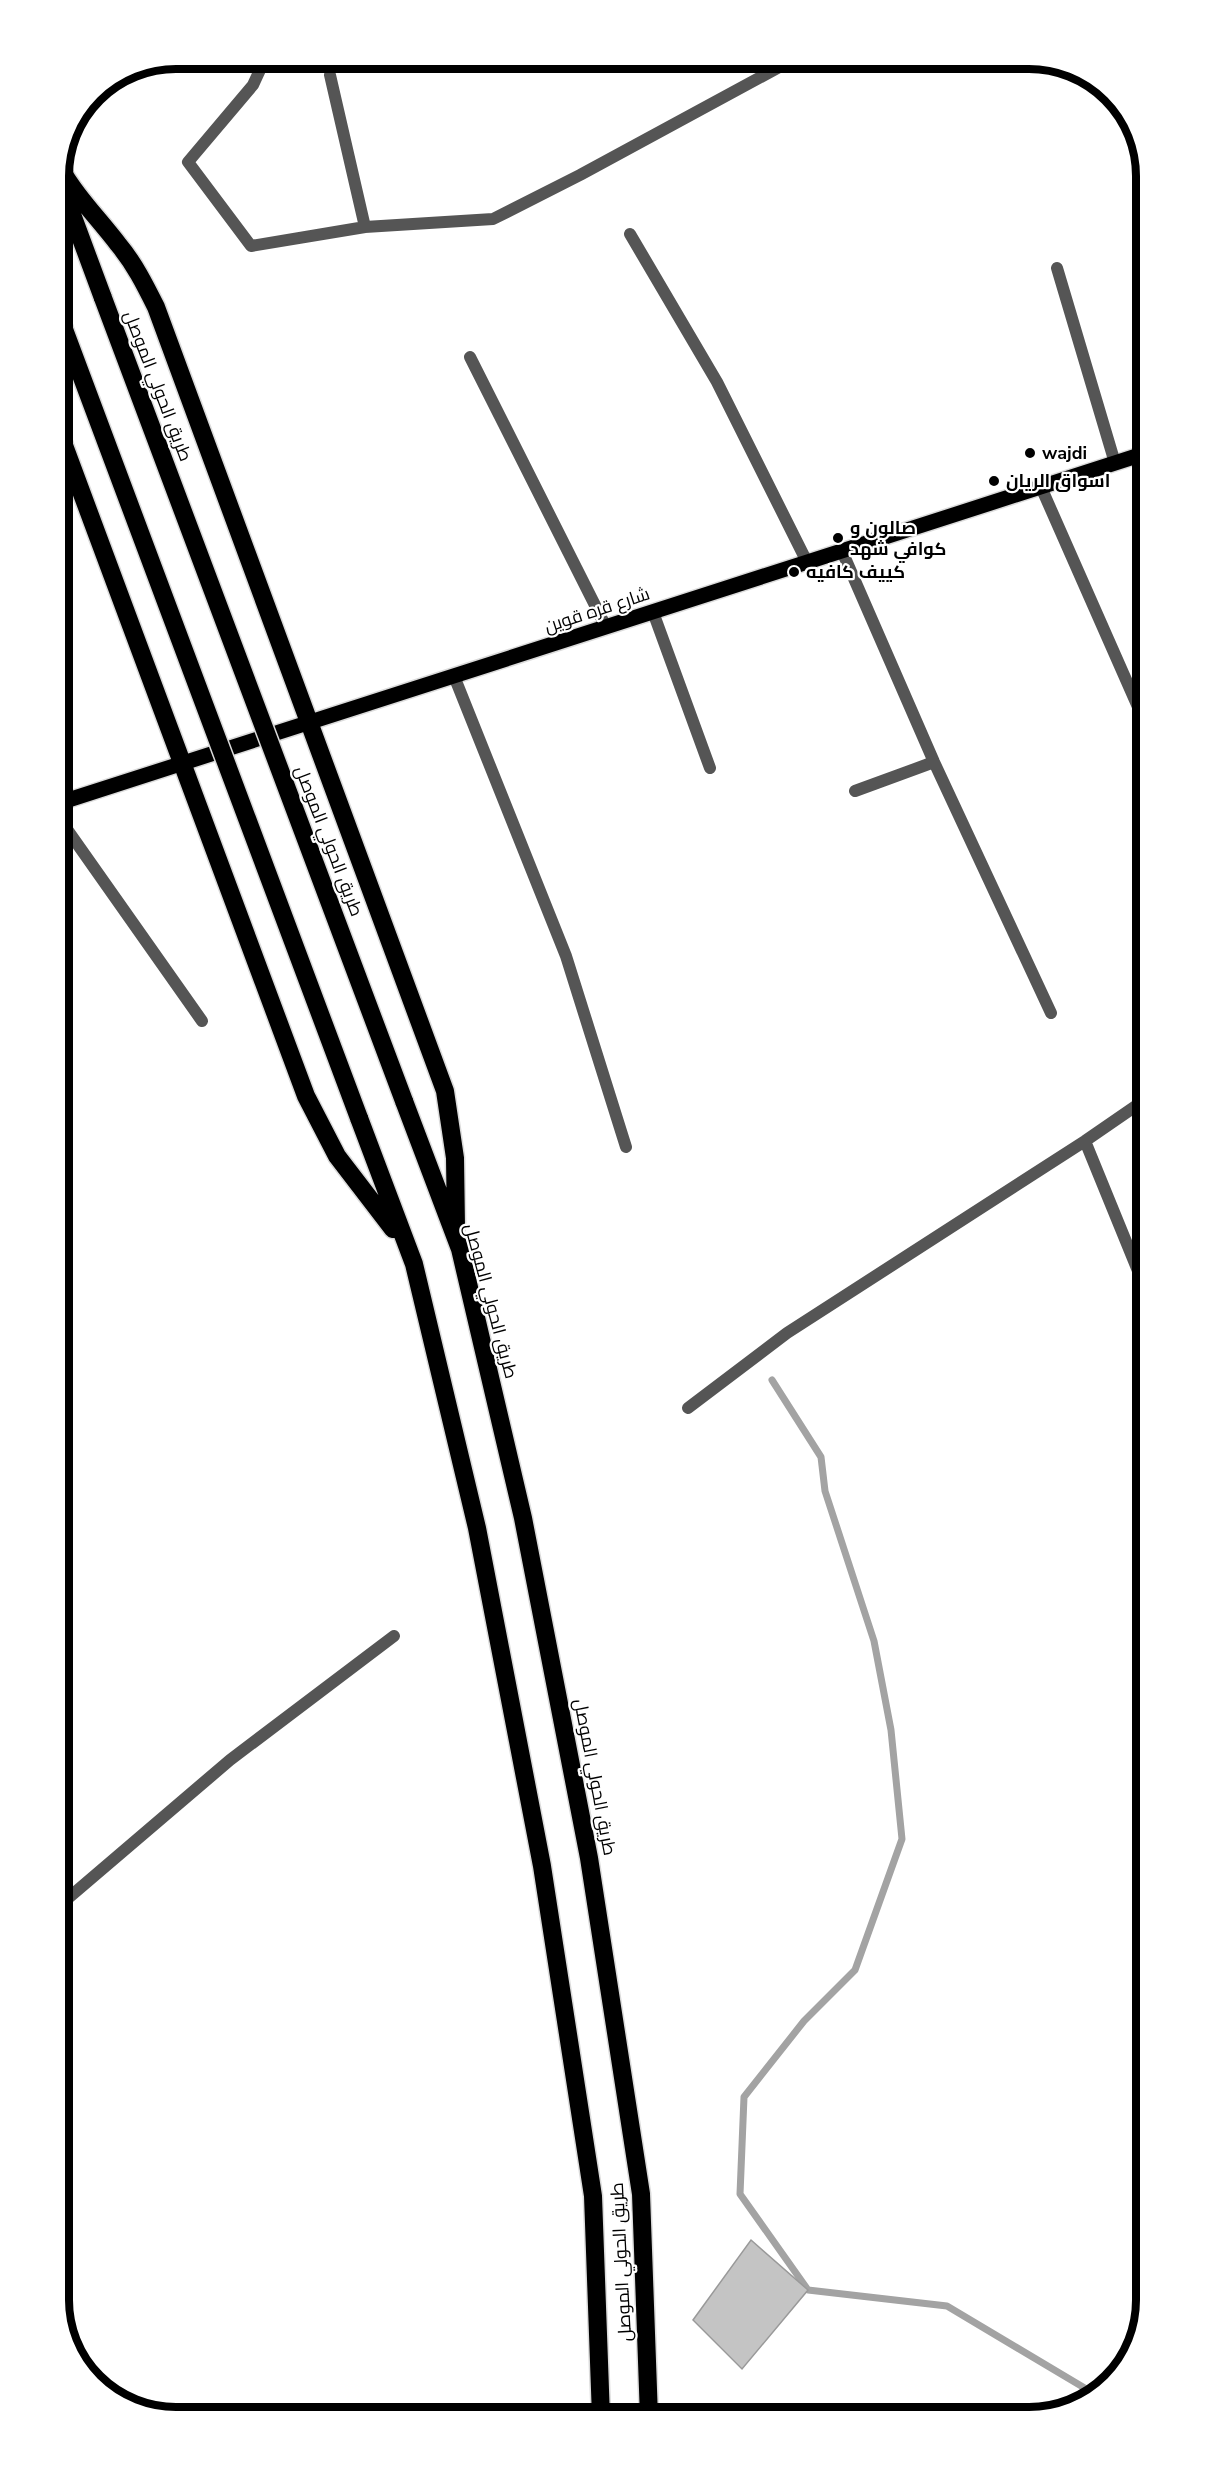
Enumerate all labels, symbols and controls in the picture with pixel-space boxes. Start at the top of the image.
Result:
street label: طريق الحولي الموصل [116,307,198,465]
place label: wajdi [1042,441,1087,465]
marker: wajdi [1023,446,1037,460]
place label: اسواق الريان [1006,469,1110,493]
marker: اسواق الريان [987,474,1001,488]
place label: صالون و كوافي شهد [850,516,946,564]
marker: صالون و كوافي شهد [831,531,845,545]
place label: كييف كافيه [806,560,905,584]
marker: كييف كافيه [787,565,801,579]
street label: شارع قره قوين [541,582,653,638]
street label: طريق الحولي الموصل [287,762,369,920]
street label: طريق الحولي الموصل [457,1221,523,1382]
street label: طريق الحولي الموصل [566,1696,622,1858]
street label: طريق الحولي الموصل [605,2182,639,2342]

